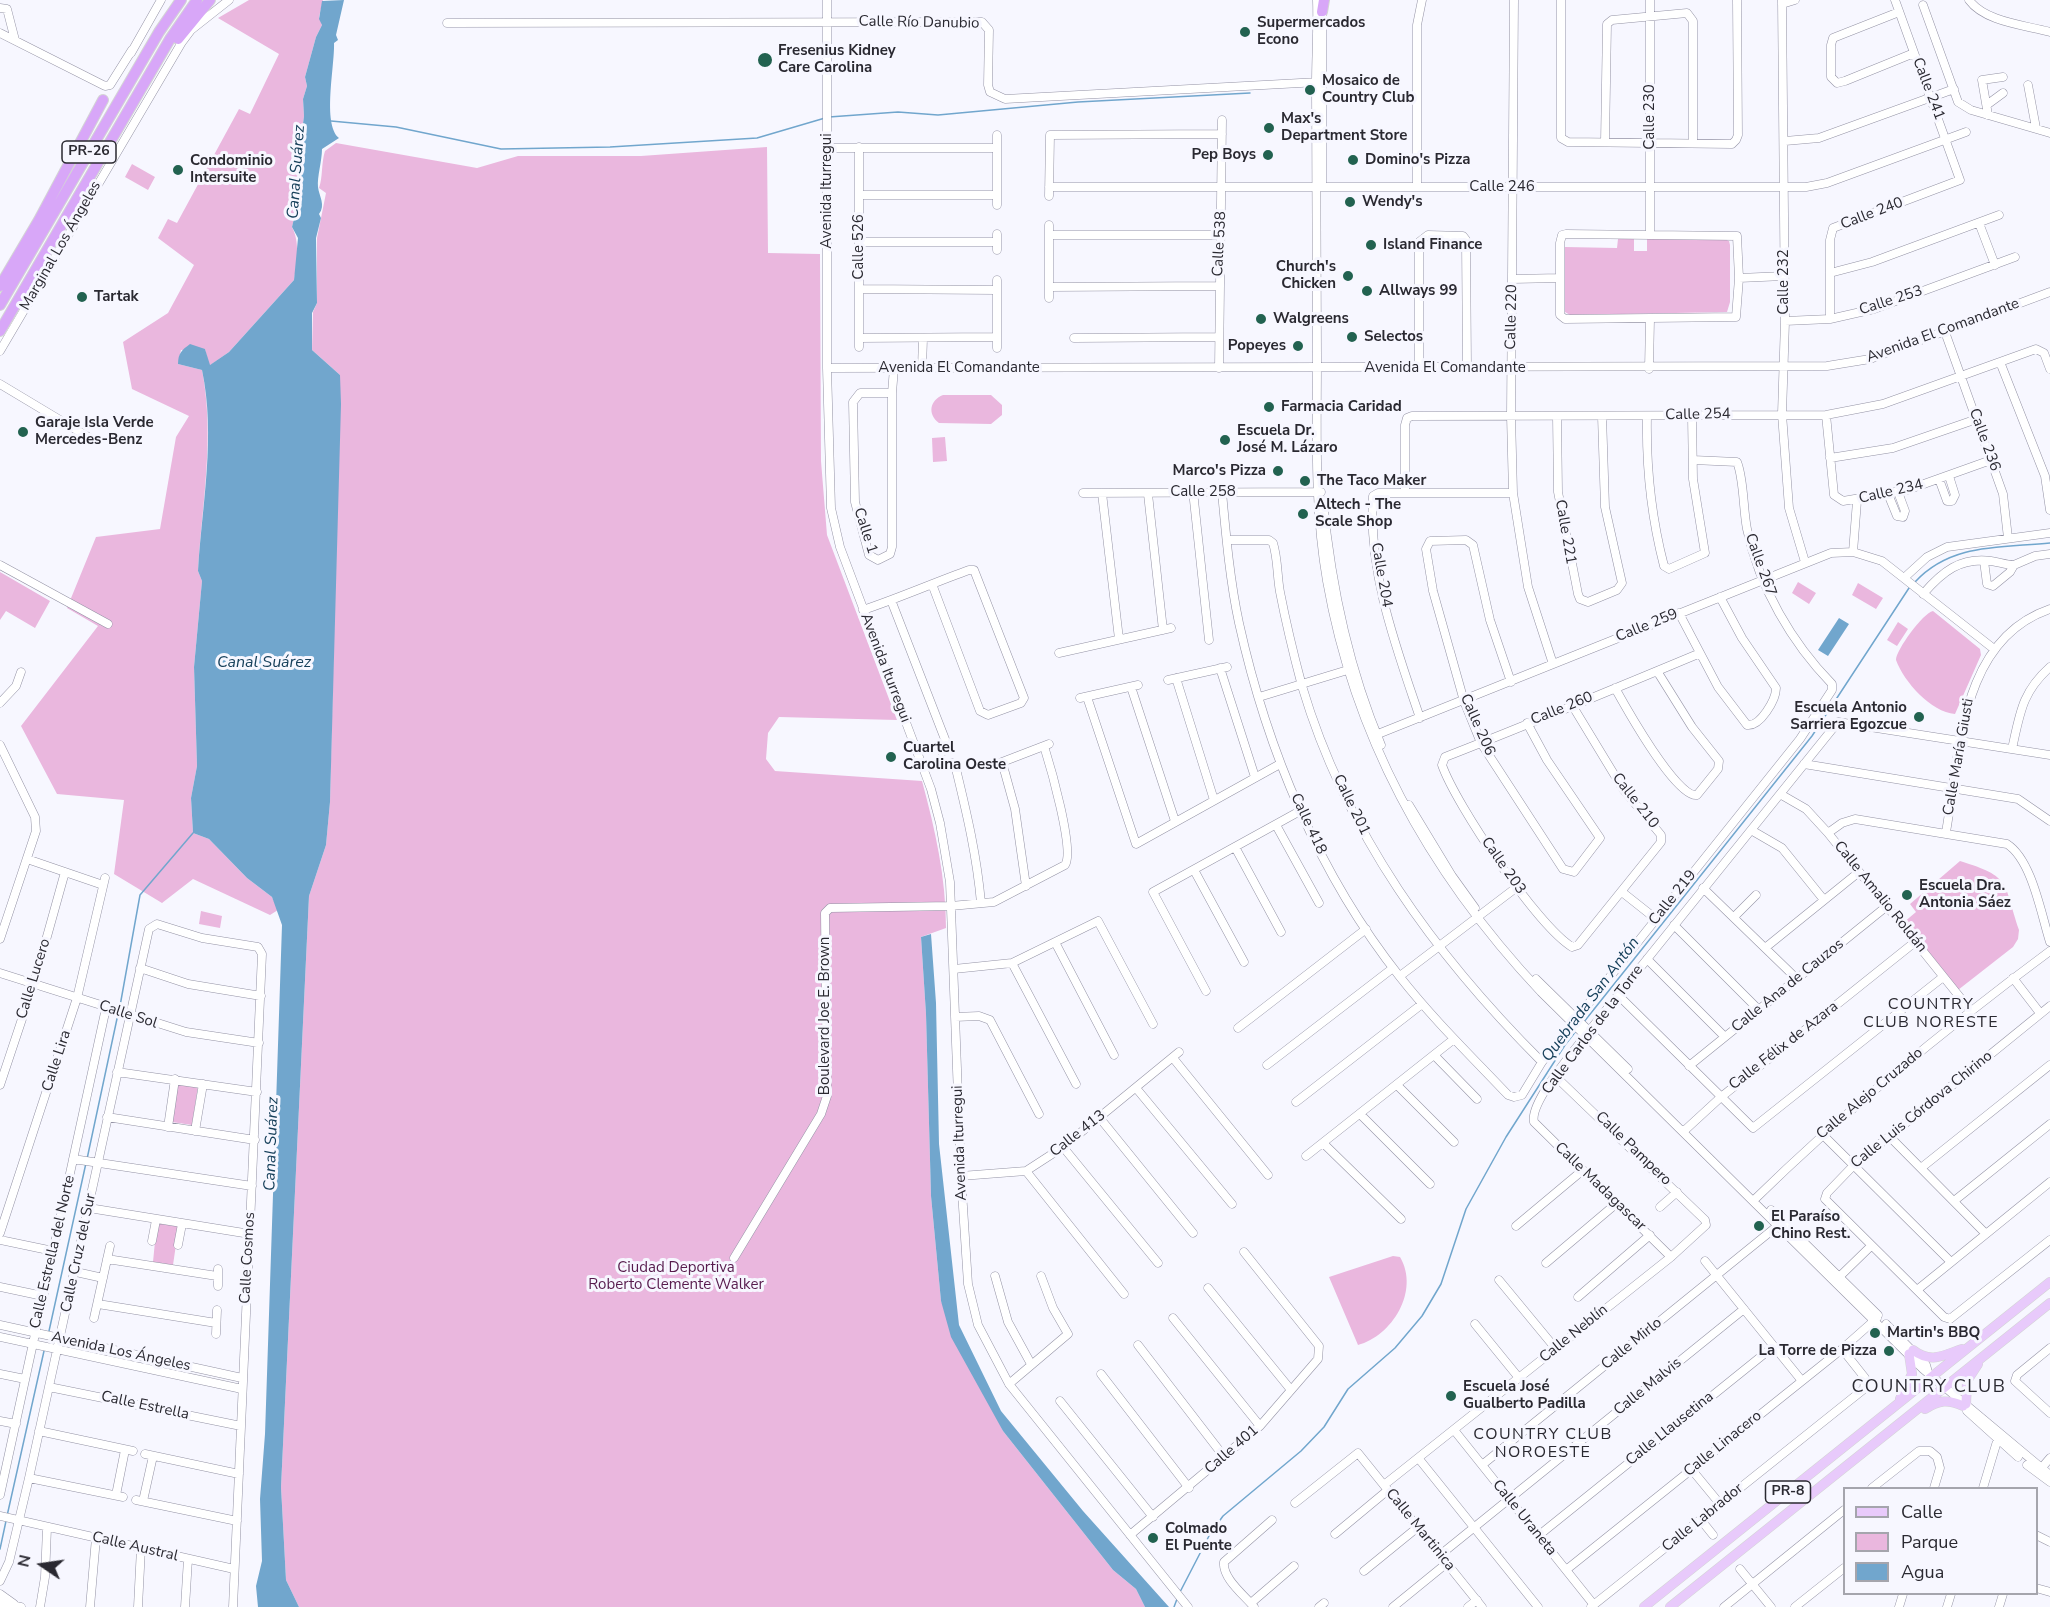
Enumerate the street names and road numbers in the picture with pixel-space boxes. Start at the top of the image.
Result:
street label: Calle Río Danubio [858,13,980,33]
street label: Calle 241 [1908,55,1948,123]
street label: Calle 230 [1641,84,1659,150]
street label: Avenida Iturregui [818,133,836,249]
road number: PR-26 [62,141,116,163]
street label: Marginal Los Ángeles [17,178,105,314]
street label: Calle 246 [1469,178,1535,196]
street label: Calle 240 [1838,194,1906,234]
street label: Calle 538 [1209,211,1231,277]
street label: Calle 526 [850,214,868,280]
street label: Calle 232 [1775,249,1793,315]
street label: Calle 253 [1857,282,1925,320]
street label: Calle 220 [1502,284,1522,350]
street label: Avenida El Comandante [1864,295,2022,367]
street label: Avenida El Comandante [878,359,1040,377]
street label: Avenida El Comandante [1364,359,1526,377]
street label: Calle 254 [1665,405,1731,425]
street label: Calle 236 [1964,406,2004,474]
street label: Calle 234 [1857,476,1925,508]
street label: Calle 258 [1170,483,1236,501]
street label: Calle 221 [1550,498,1580,566]
street label: Calle 1 [849,506,881,556]
street label: Calle 267 [1740,531,1780,599]
street label: Calle 204 [1366,541,1396,609]
street label: Calle 259 [1613,605,1681,647]
street label: Avenida Iturregui [856,611,914,725]
street label: Calle 260 [1528,688,1596,730]
street label: Calle 206 [1455,691,1499,759]
street label: Calle María Giusti [1940,697,1978,817]
street label: Calle 210 [1608,770,1662,832]
street label: Calle 201 [1329,772,1373,838]
street label: Calle 418 [1286,791,1330,857]
street label: Calle 203 [1477,834,1529,898]
street label: Calle Amalio Roldán [1830,838,1930,956]
street label: Calle 219 [1645,867,1701,929]
street label: Calle Ana de Cauzos [1728,935,1848,1037]
street label: Calle Lucero [13,937,55,1021]
street label: Boulevard Joe E. Brown [816,937,834,1095]
street label: Calle Carlos de la Torre [1539,962,1647,1098]
street label: Calle Sol [96,997,160,1033]
street label: Calle Félix de Azara [1726,998,1842,1094]
street label: Calle Lira [39,1028,75,1094]
street label: Calle Alejo Cruzado [1813,1044,1927,1144]
street label: Calle Luis Córdova Chirino [1848,1047,1996,1173]
street label: Avenida Iturregui [949,1085,971,1201]
street label: Calle 413 [1047,1107,1109,1161]
street label: Calle Pampero [1591,1108,1675,1190]
street label: Calle Madagascar [1551,1139,1649,1235]
street label: Calle Estrella del Norte [27,1174,79,1330]
street label: Calle Cruz del Sur [58,1192,100,1314]
street label: Calle Cosmos [237,1212,259,1304]
street label: Calle Neblín [1536,1301,1612,1367]
street label: Calle Mirlo [1598,1314,1666,1374]
street label: Avenida Los Ángeles [50,1328,192,1376]
street label: Calle Malvis [1611,1354,1685,1420]
street label: Calle Estrella [99,1388,191,1424]
street label: Calle Llausetina [1622,1388,1718,1470]
street label: Calle Linacero [1680,1407,1766,1481]
street label: Calle 401 [1201,1422,1263,1478]
street label: Calle Uraneta [1488,1476,1560,1560]
street label: Calle Labrador [1659,1480,1747,1556]
road number: PR-8 [1766,1481,1810,1503]
street label: Calle Martinica [1381,1485,1459,1575]
street label: Calle Austral [90,1528,180,1566]

